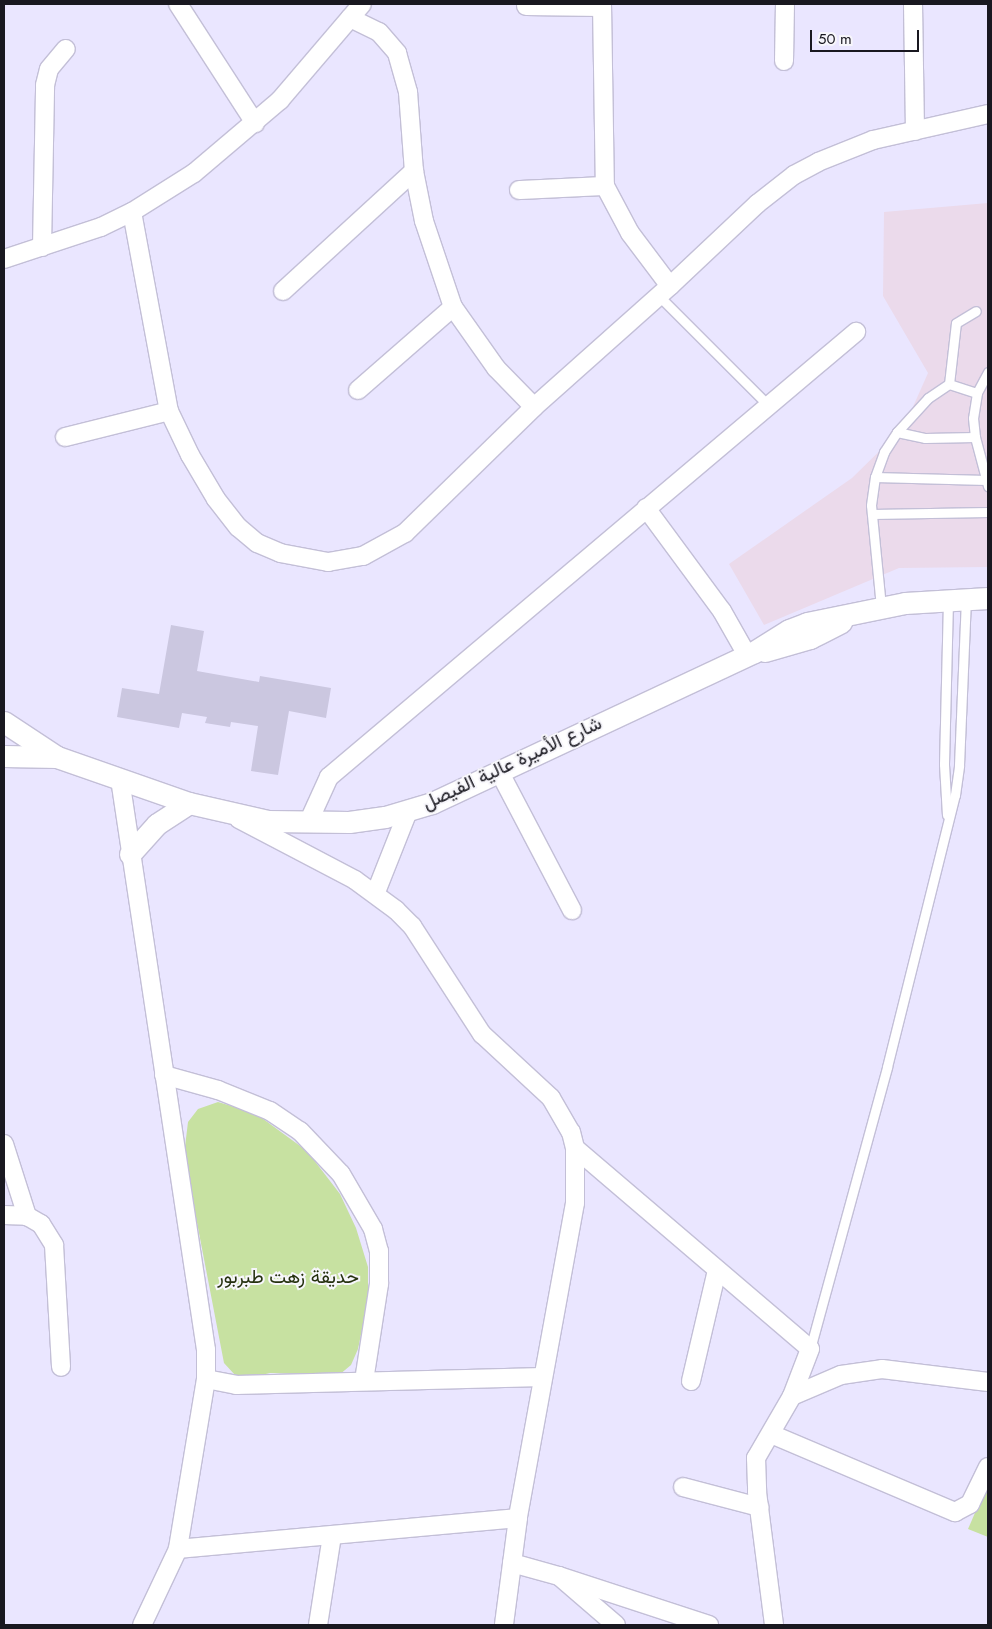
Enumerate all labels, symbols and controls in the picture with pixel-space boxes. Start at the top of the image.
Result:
scale bar [812,20,921,52]
text: 50 m [818,28,852,50]
street label: شارع الأميرة عالية الفيصل [419,711,605,815]
park label: حديقة زهت طبربور [217,1266,359,1288]

